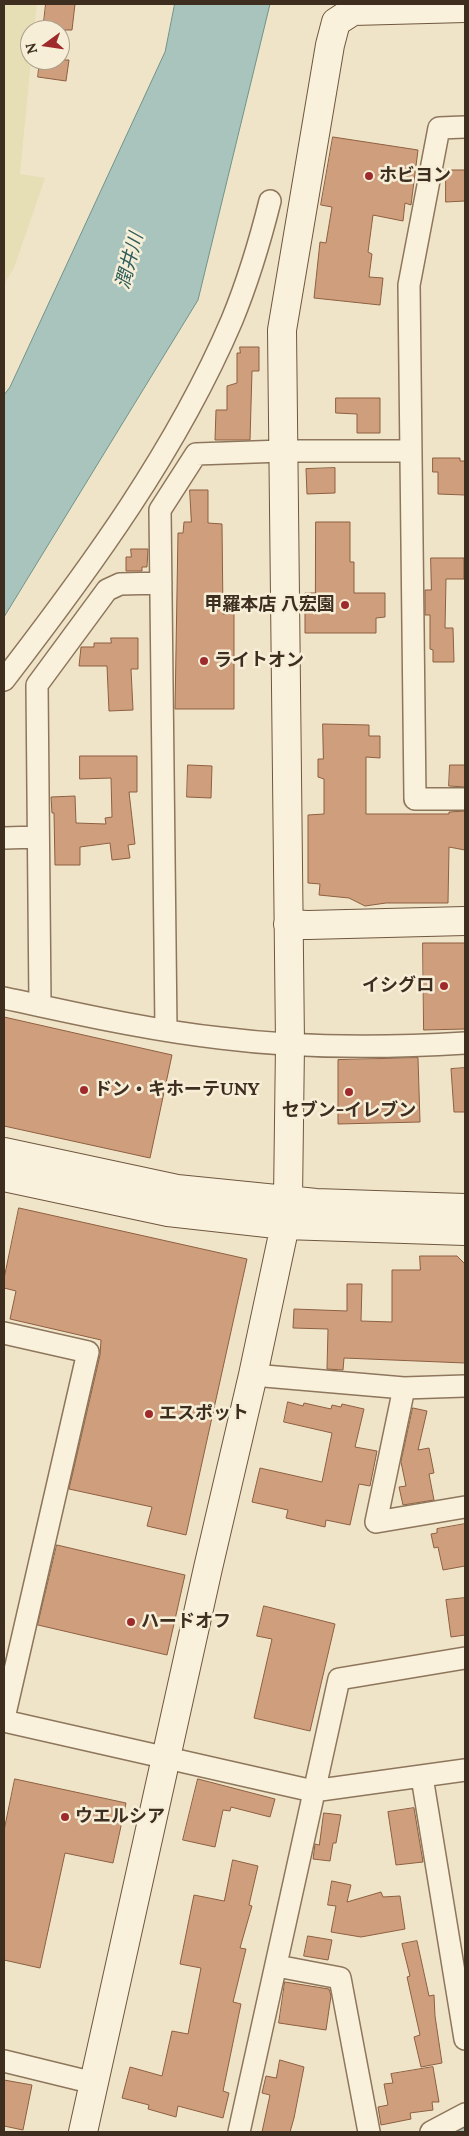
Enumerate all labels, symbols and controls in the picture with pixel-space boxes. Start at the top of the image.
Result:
north arrow [20,20,70,70]
text: N [21,41,41,56]
place label: ホビヨン [379,165,451,187]
marker: ホビヨン [363,170,375,182]
water label: 潤井川 [112,231,148,291]
place label: 甲羅本店 八宏園 [204,594,335,616]
marker: 甲羅本店 八宏園 [339,599,351,611]
place label: ライトオン [214,650,304,672]
marker: ライトオン [198,655,210,667]
place label: イシグロ [362,975,434,997]
marker: イシグロ [438,980,450,992]
place label: ドン・キホーテUNY [94,1079,260,1101]
marker: ドン・キホーテUNY [78,1084,90,1096]
marker: セブン-イレブン [343,1086,355,1098]
place label: セブン-イレブン [282,1100,416,1122]
place label: エスポット [159,1403,249,1425]
marker: エスポット [143,1408,155,1420]
place label: ハードオフ [141,1611,231,1633]
marker: ハードオフ [125,1616,137,1628]
place label: ウエルシア [75,1806,165,1828]
marker: ウエルシア [59,1811,71,1823]

